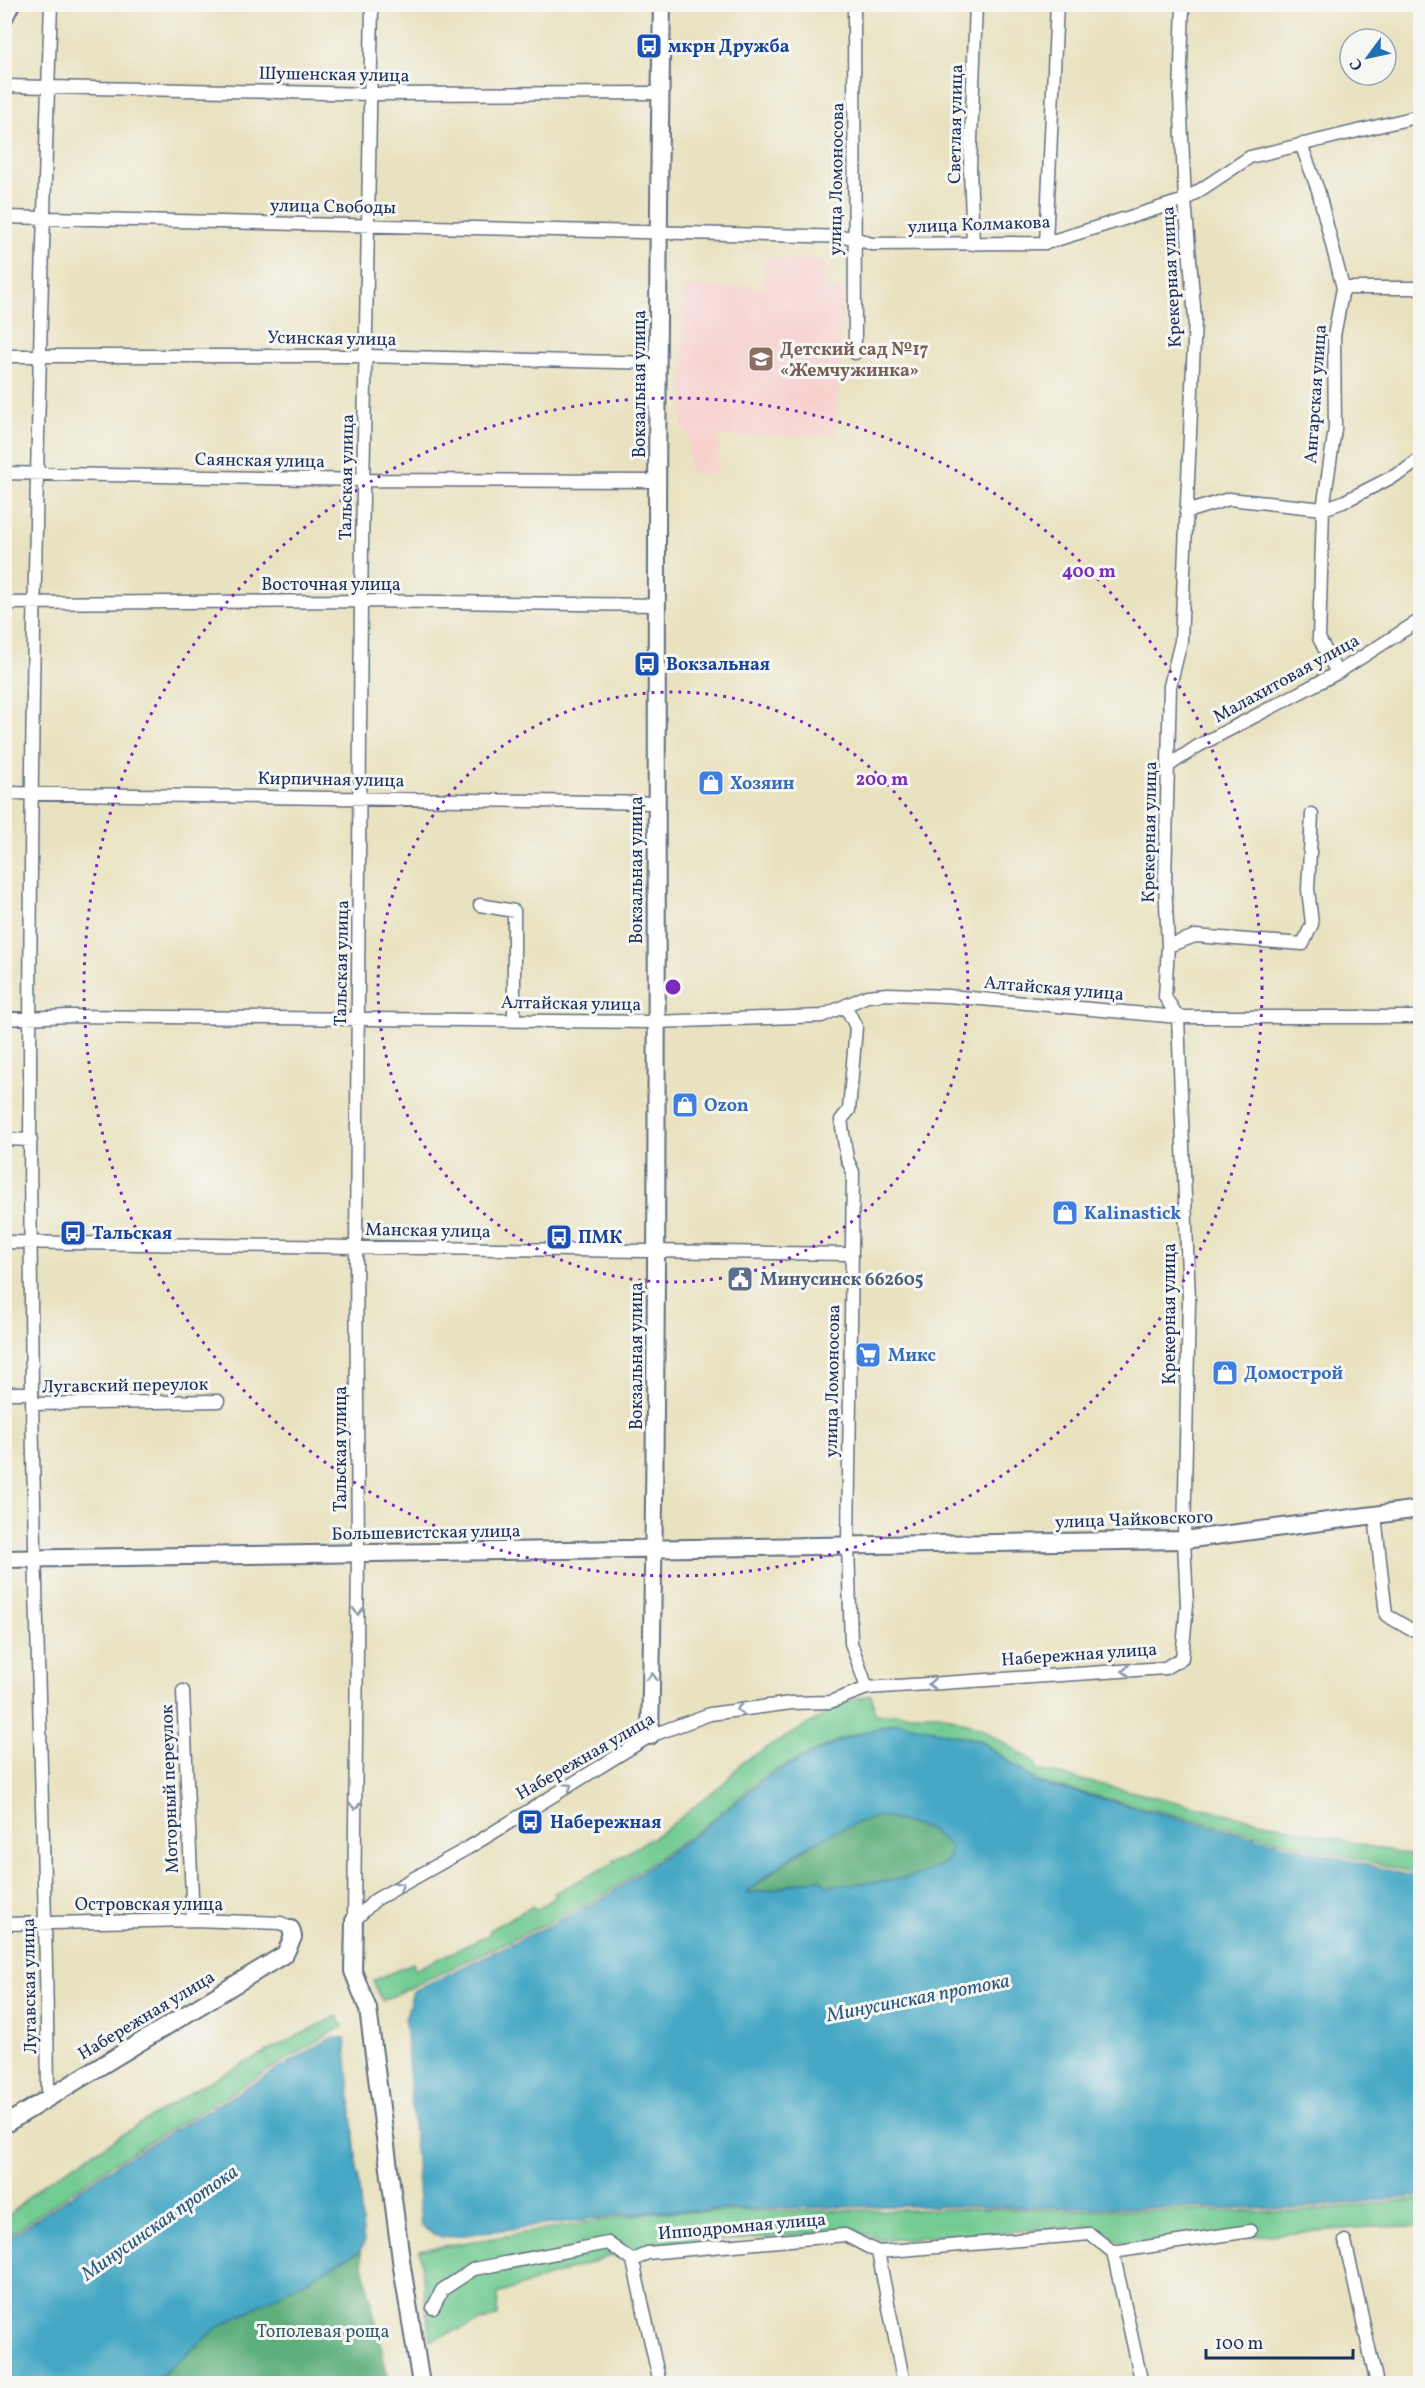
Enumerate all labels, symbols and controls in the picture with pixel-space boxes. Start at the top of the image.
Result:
north arrow [1338,27,1398,87]
bus stop icon: мкрн Дружба [634,31,664,61]
place label: мкрн Дружба [668,35,790,60]
text: С [1345,54,1369,74]
street label: Шушенская улица [258,62,410,89]
street label: Светлая улица [943,64,970,184]
street label: улица Ломоносова [824,102,851,256]
street label: улица Свободы [270,194,397,221]
street label: Крекерная улица [1156,205,1189,348]
street label: улица Колмакова [907,211,1051,240]
street label: Вокзальная улица [628,310,653,458]
street label: Ангарская улица [1299,324,1334,465]
street label: Усинская улица [267,326,397,353]
place label: Детский сад №17 «Жемчужинка» [780,338,929,384]
school or university icon: Детский сад №17 «Жемчужинка» [746,344,776,374]
street label: Тальская улица [334,414,361,540]
street label: Саянская улица [195,448,325,475]
text: 400 m [1062,560,1116,585]
street label: Восточная улица [261,573,401,598]
street label: Малахитовая улица [1209,629,1364,730]
bus stop icon: Вокзальная [632,649,662,679]
place label: Вокзальная [666,653,770,678]
street label: Крекерная улица [1137,761,1164,903]
street label: Кирпичная улица [257,767,405,794]
shop icon: Хозяин [696,768,726,798]
text: 200 m [856,768,908,793]
place label: Хозяин [730,772,795,797]
street label: Вокзальная улица [625,796,650,944]
street label: Тальская улица [329,900,356,1026]
street label: Алтайская улица [983,971,1125,1008]
centre of rings [663,977,683,997]
street label: Алтайская улица [501,991,641,1018]
shop icon: Ozon [670,1090,700,1120]
place label: Ozon [704,1094,749,1119]
shop icon: Kalinastick [1050,1198,1080,1228]
place label: Kalinastick [1084,1202,1181,1227]
bus stop icon: Тальская [58,1218,88,1248]
street label: Манская улица [365,1218,491,1245]
place label: Тальская [92,1222,172,1247]
bus stop icon: ПМК [544,1222,574,1252]
place label: ПМК [578,1226,622,1251]
street label: Крекерная улица [1158,1243,1183,1385]
public building icon: Минусинск 662605 [725,1264,755,1294]
place label: Минусинск 662605 [760,1268,924,1293]
street label: Вокзальная улица [625,1282,650,1430]
street label: улица Ломоносова [820,1304,847,1458]
supermarket icon: Микс [853,1340,883,1370]
place label: Микс [888,1344,936,1369]
shop icon: Домострой [1210,1358,1240,1388]
place label: Домострой [1244,1362,1343,1387]
street label: Лугавский переулок [42,1373,209,1400]
street label: Тальская улица [329,1386,354,1512]
street label: улица Чайковского [1054,1505,1214,1536]
street label: Большевистская улица [331,1519,521,1548]
one-way arrow [352,1607,364,1616]
street label: Набережная улица [1000,1638,1158,1673]
one-way arrow [1122,1664,1131,1677]
one-way arrow [645,1673,658,1682]
one-way arrow [927,1677,936,1690]
one-way arrow [735,1702,745,1714]
street label: Моторный переулок [155,1704,186,1874]
street label: Набережная улица [512,1707,660,1807]
one-way arrow [562,1782,572,1794]
one-way arrow [349,1802,362,1811]
bus stop icon: Набережная [515,1807,545,1837]
place label: Набережная [550,1811,661,1836]
one-way arrow [394,1882,404,1893]
street label: Островская улица [75,1893,223,1918]
street label: Лугавская улица [17,1917,44,2054]
street label: Набережная улица [73,1965,220,2067]
water label: Минусинская протока [824,1967,1012,2031]
water label: Минусинская протока [75,2159,244,2289]
street label: Ипподромная улица [657,2208,827,2247]
park label: Тополевая роща [257,2320,389,2345]
scale bar [1206,2322,1353,2360]
text: 100 m [1215,2332,1264,2357]

